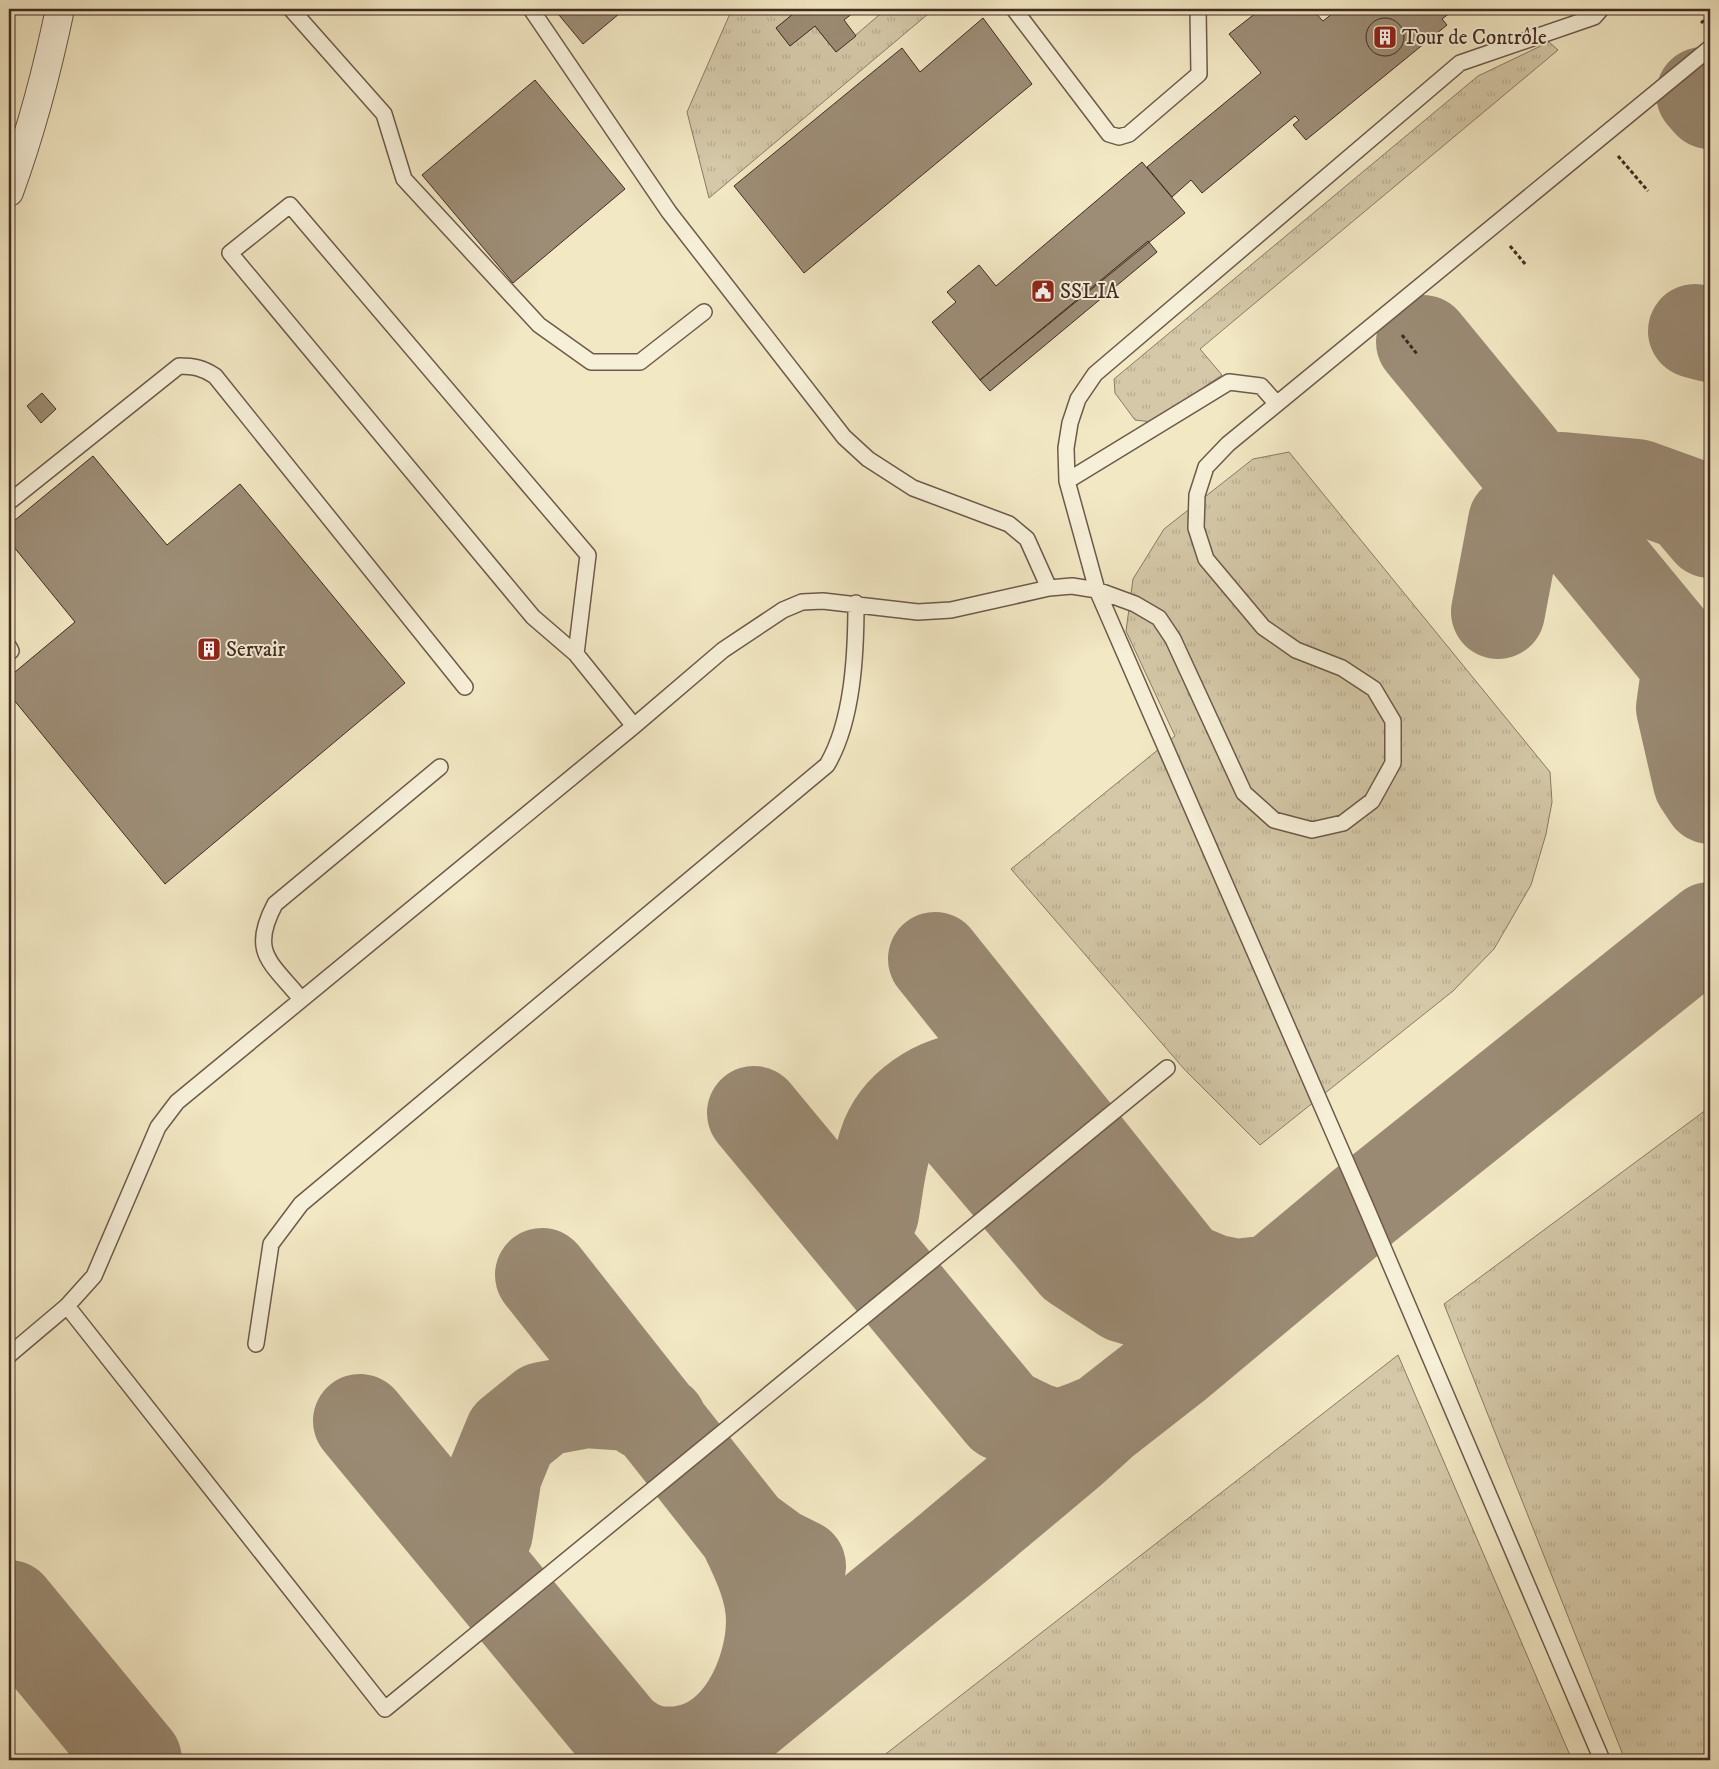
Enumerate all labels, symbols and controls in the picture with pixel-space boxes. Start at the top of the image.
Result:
building icon: Tour de Contrôle [1372,24,1398,50]
place label: Tour de Contrôle [1402,25,1547,51]
public building icon: SSLIA [1030,278,1056,304]
place label: SSLIA [1060,279,1120,305]
building icon: Servair [196,636,222,662]
place label: Servair [226,637,285,663]

